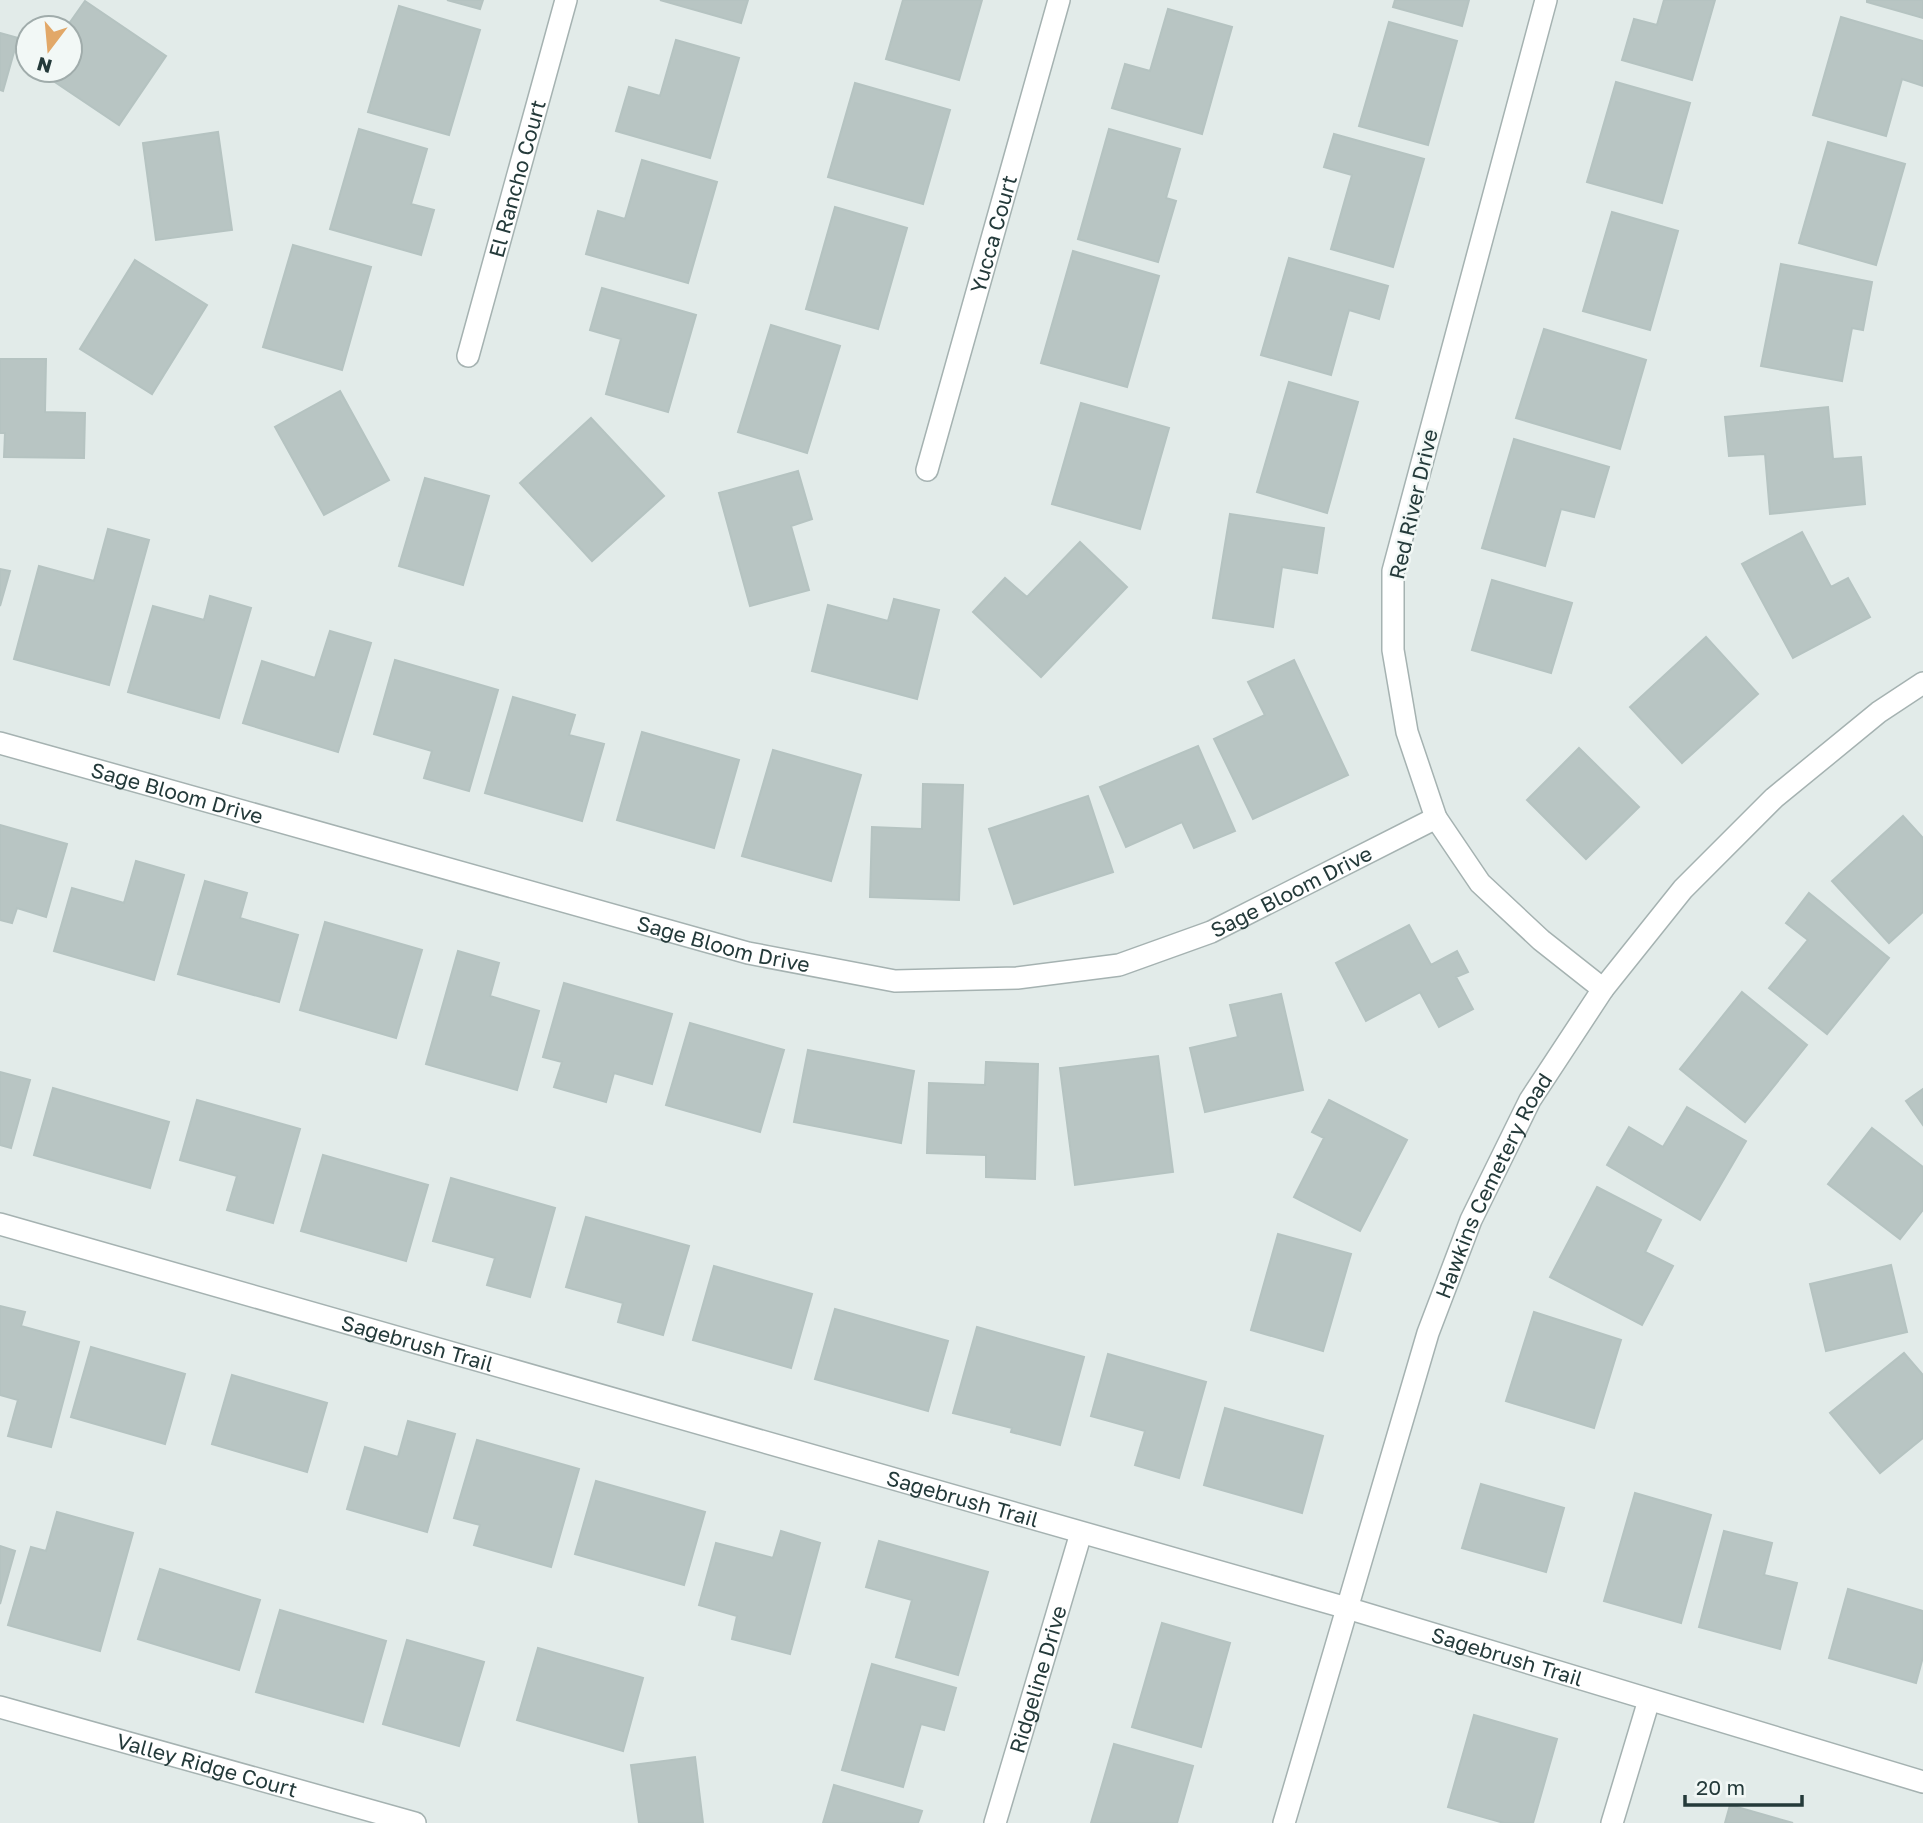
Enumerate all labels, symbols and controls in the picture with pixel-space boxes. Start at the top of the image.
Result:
north arrow [14,14,84,84]
text: N [34,53,54,79]
street label: El Rancho Court [483,97,551,260]
street label: Yucca Court [964,172,1022,296]
street label: Red River Drive [1383,426,1443,582]
street label: Sage Bloom Drive [88,756,266,829]
street label: Sage Bloom Drive [1206,840,1376,943]
street label: Sage Bloom Drive [634,909,812,978]
street label: Hawkins Cemetery Road [1429,1068,1557,1302]
street label: Sagebrush Trail [338,1309,496,1377]
street label: Sagebrush Trail [884,1464,1042,1532]
street label: Ridgeline Drive [1003,1602,1072,1756]
street label: Sagebrush Trail [1428,1621,1586,1692]
street label: Valley Ridge Court [114,1727,300,1803]
scale bar [1685,1764,1802,1808]
text: 20 m [1696,1774,1745,1800]

